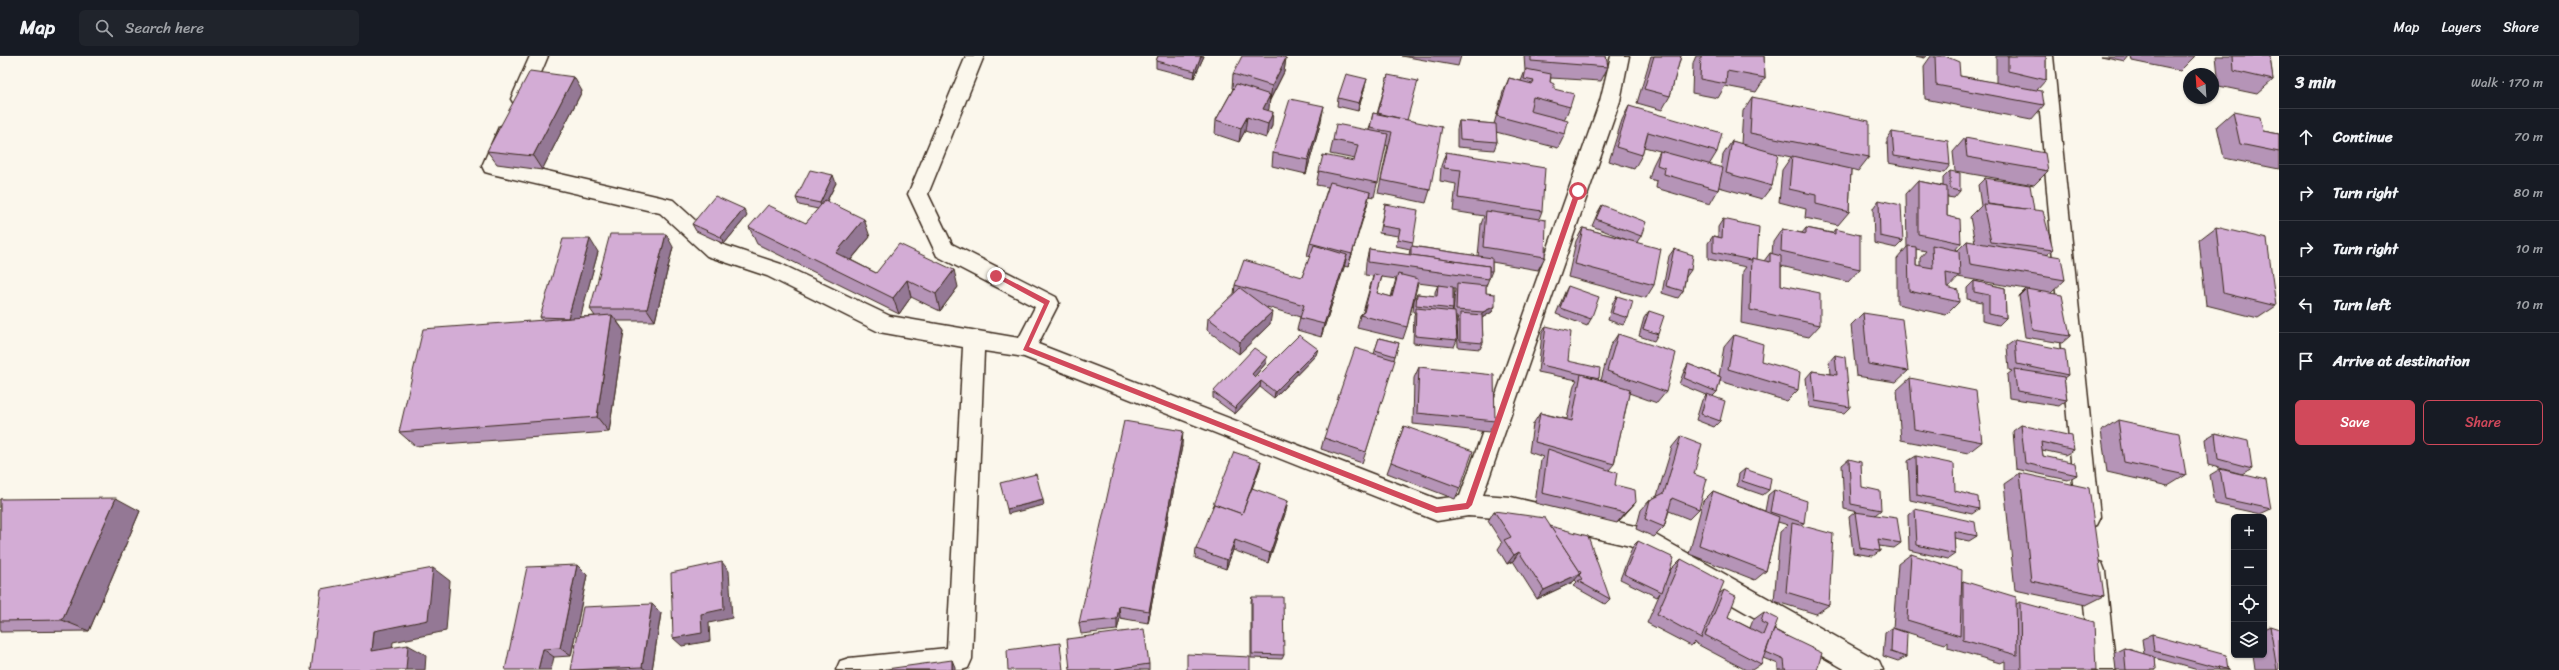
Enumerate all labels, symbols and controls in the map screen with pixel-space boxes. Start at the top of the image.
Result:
search box [79,10,359,46]
text: Map [20,11,55,44]
text: Search here [125,15,204,41]
text: Map [2394,15,2419,40]
text: Layers [2441,15,2481,40]
text: Share [2503,15,2539,40]
icon: search [93,17,115,39]
text: 3 min [2295,67,2336,97]
north arrow [2183,68,2219,104]
text: Walk · 170 m [2471,71,2543,94]
text: Continue [2333,124,2393,150]
text: 70 m [2514,125,2543,148]
icon: ahead [2295,126,2317,148]
text: Turn right [2333,180,2398,206]
text: 80 m [2514,181,2543,204]
route start [1569,182,1587,200]
icon: right [2295,182,2317,204]
text: Turn right [2333,236,2398,262]
text: 10 m [2516,237,2543,260]
icon: right [2295,238,2317,260]
route end [987,267,1005,285]
text: Turn left [2333,292,2391,318]
text: 10 m [2516,293,2543,316]
icon: left [2295,294,2317,316]
text: Arrive at destination [2333,348,2470,374]
icon: arrive [2295,350,2317,372]
button: Save [2295,400,2415,445]
button: Share [2423,400,2543,445]
map controls [2231,514,2267,658]
button: + [2231,514,2267,550]
button: − [2231,550,2267,586]
button: locate [2231,586,2267,622]
button: layers [2231,622,2267,658]

